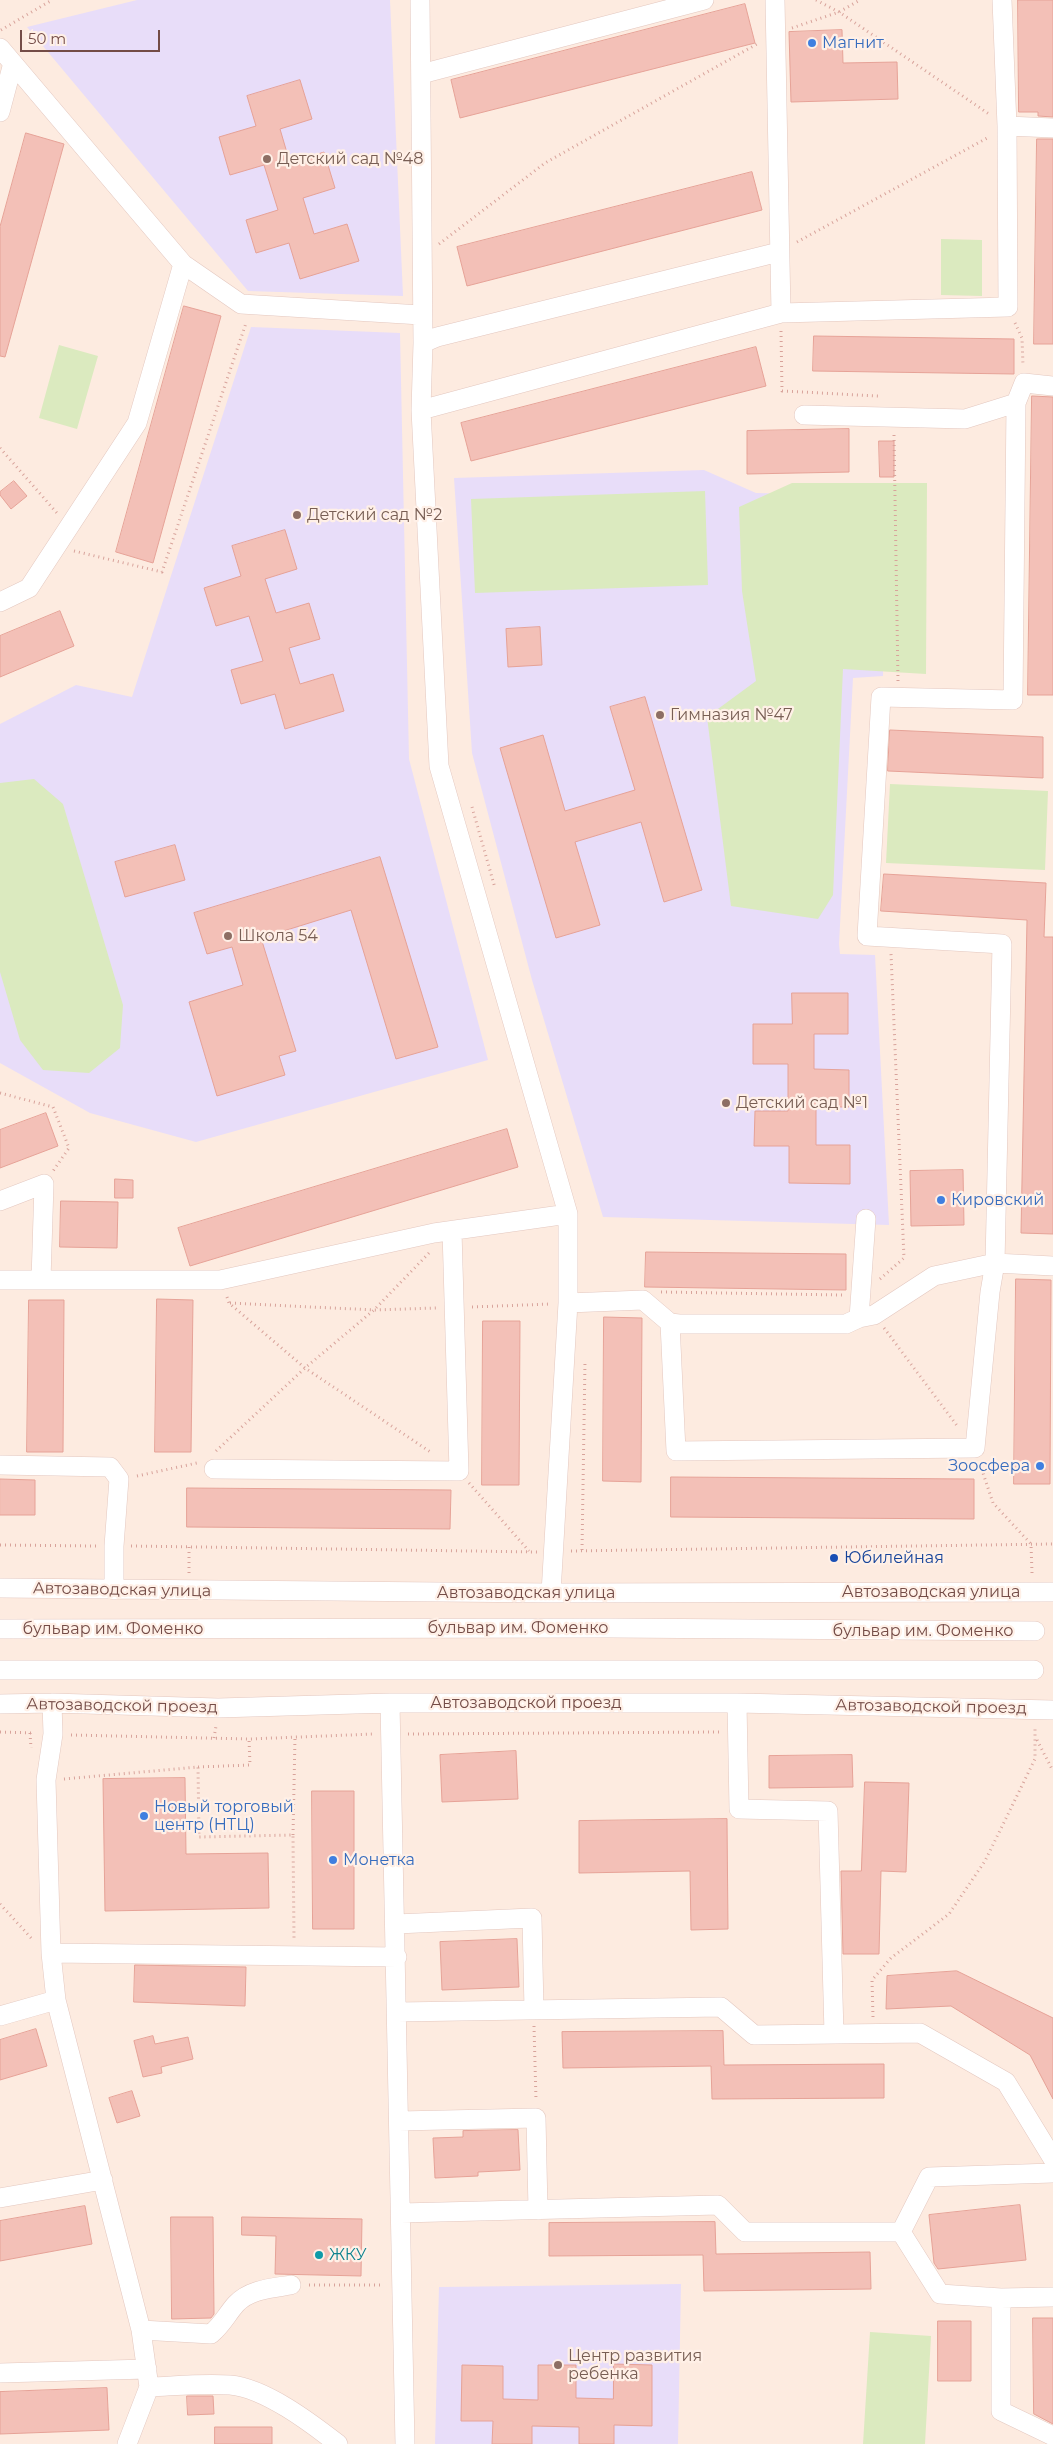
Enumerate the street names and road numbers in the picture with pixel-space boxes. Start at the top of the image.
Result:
street label: Автозаводская улица [33,1579,211,1601]
street label: Автозаводская улица [842,1582,1020,1602]
street label: Автозаводская улица [437,1583,615,1603]
street label: бульвар им. Фоменко [428,1618,608,1638]
street label: бульвар им. Фоменко [23,1619,203,1639]
street label: бульвар им. Фоменко [833,1621,1013,1641]
street label: Автозаводской проезд [430,1693,622,1713]
street label: Автозаводской проезд [26,1695,218,1717]
street label: Автозаводской проезд [835,1696,1027,1718]

